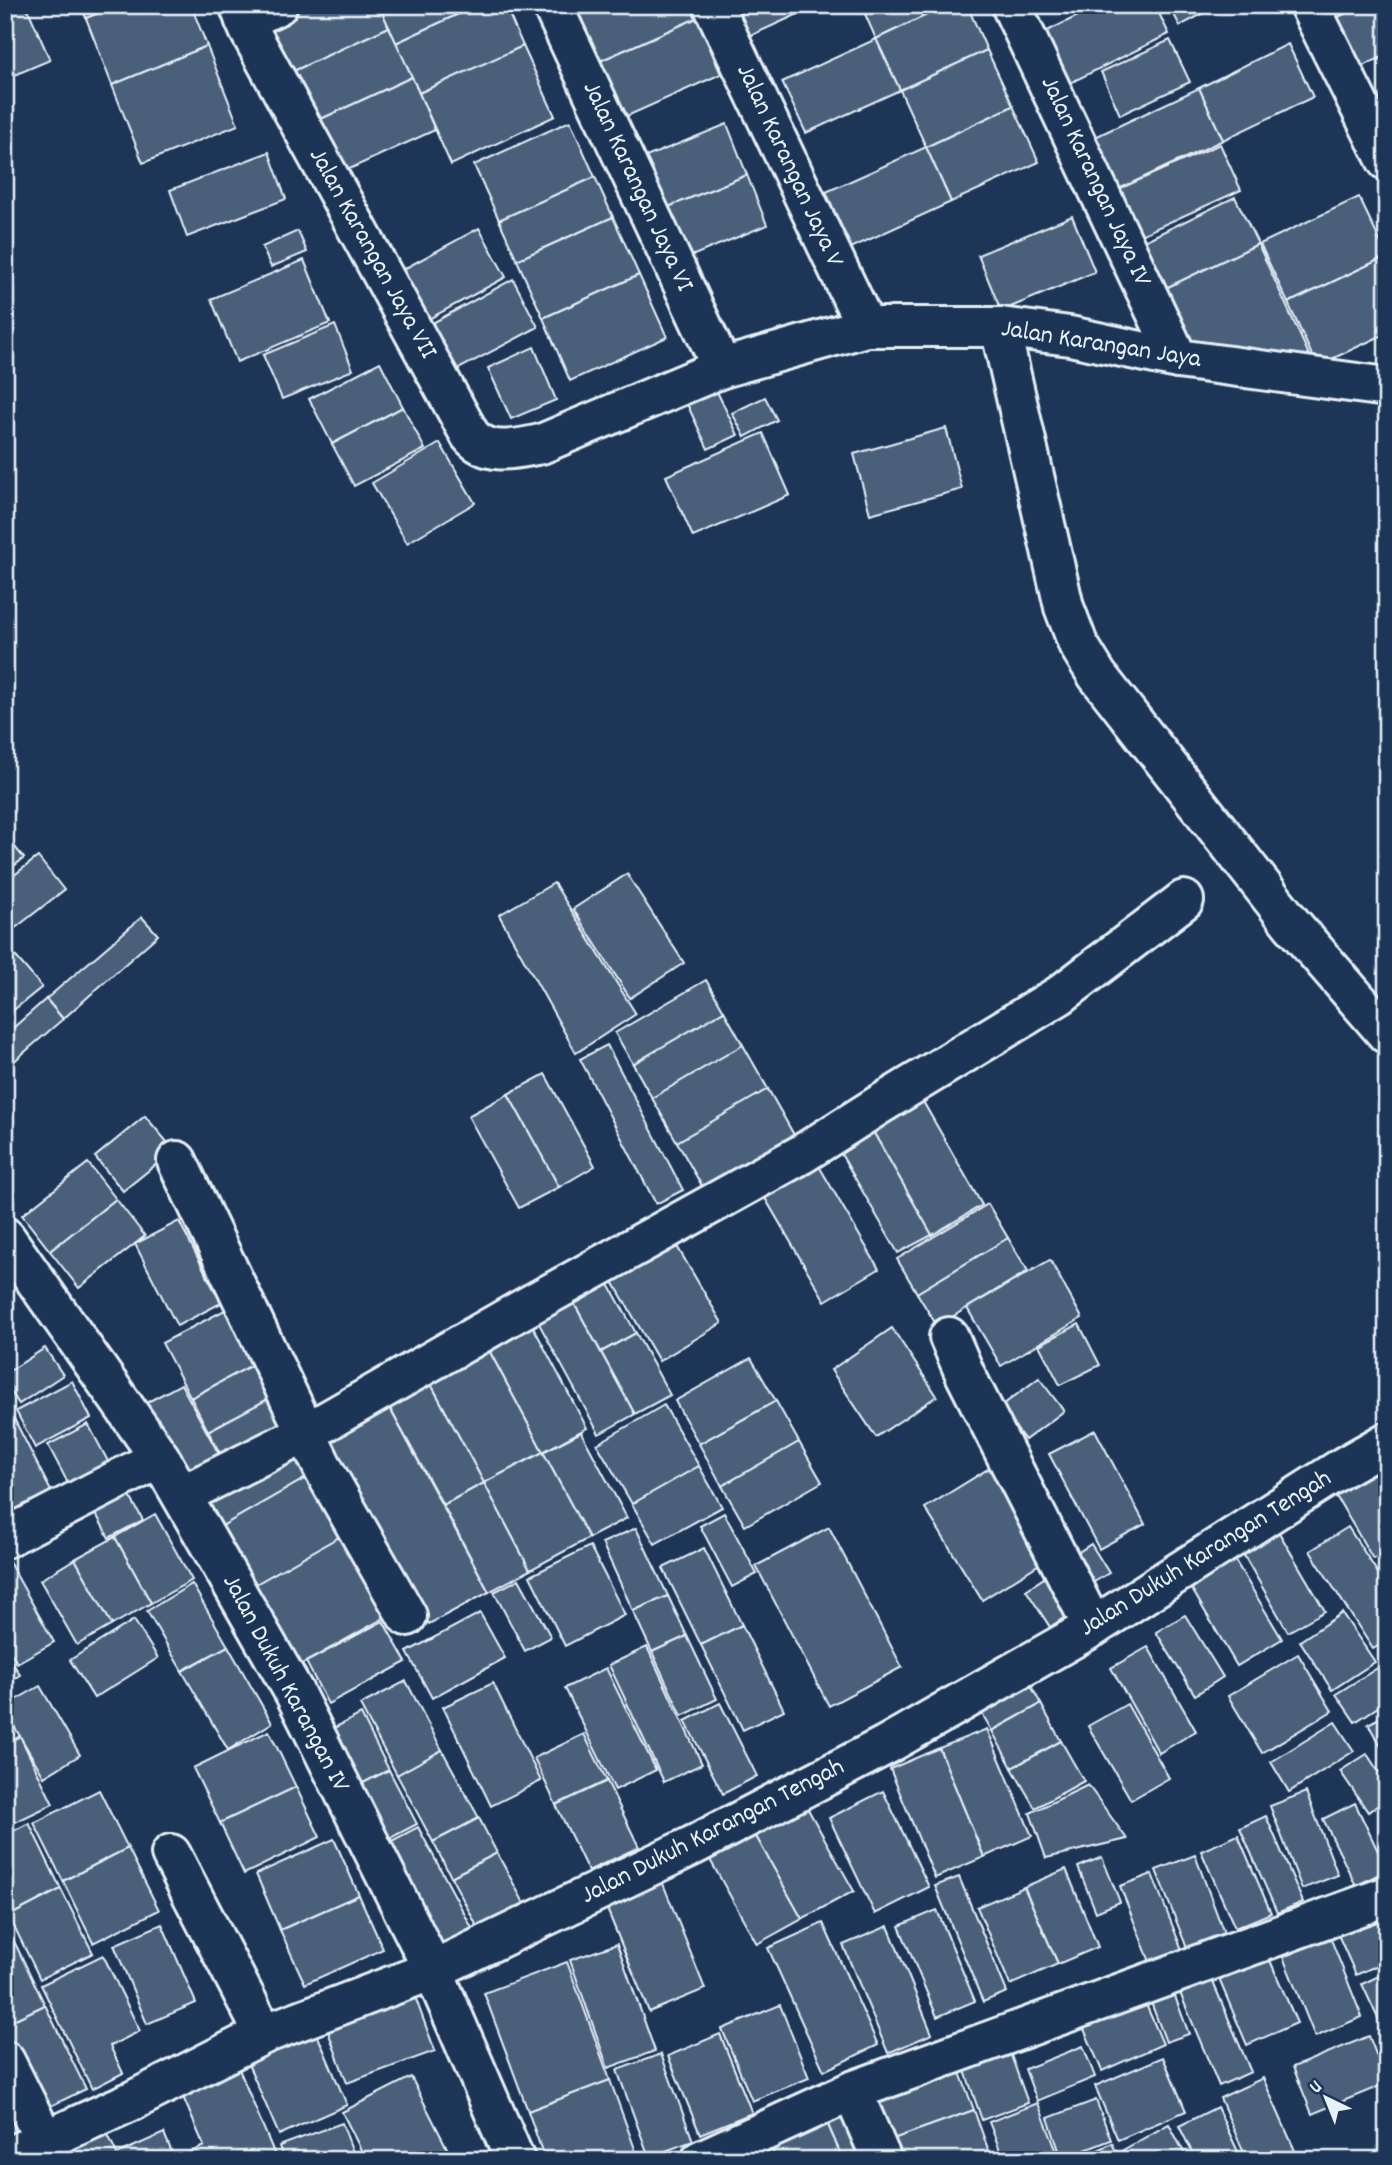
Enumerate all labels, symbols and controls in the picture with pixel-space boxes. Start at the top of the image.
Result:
street label: Jalan Karangan Jaya V [726,58,853,274]
street label: Jalan Karangan Jaya IV [1030,71,1160,294]
street label: Jalan Karangan Jaya VI [572,76,702,298]
street label: Jalan Karangan Jaya VII [298,142,446,366]
street label: Jalan Karangan Jaya [998,311,1204,379]
street label: Jalan Dukuh Karangan Tengah [1073,1461,1339,1647]
street label: Jalan Dukuh Karangan IV [212,1568,358,1800]
street label: Jalan Dukuh Karangan Tengah [575,1749,851,1915]
north arrow [1290,2064,1360,2134]
text: U [1304,2075,1329,2101]

